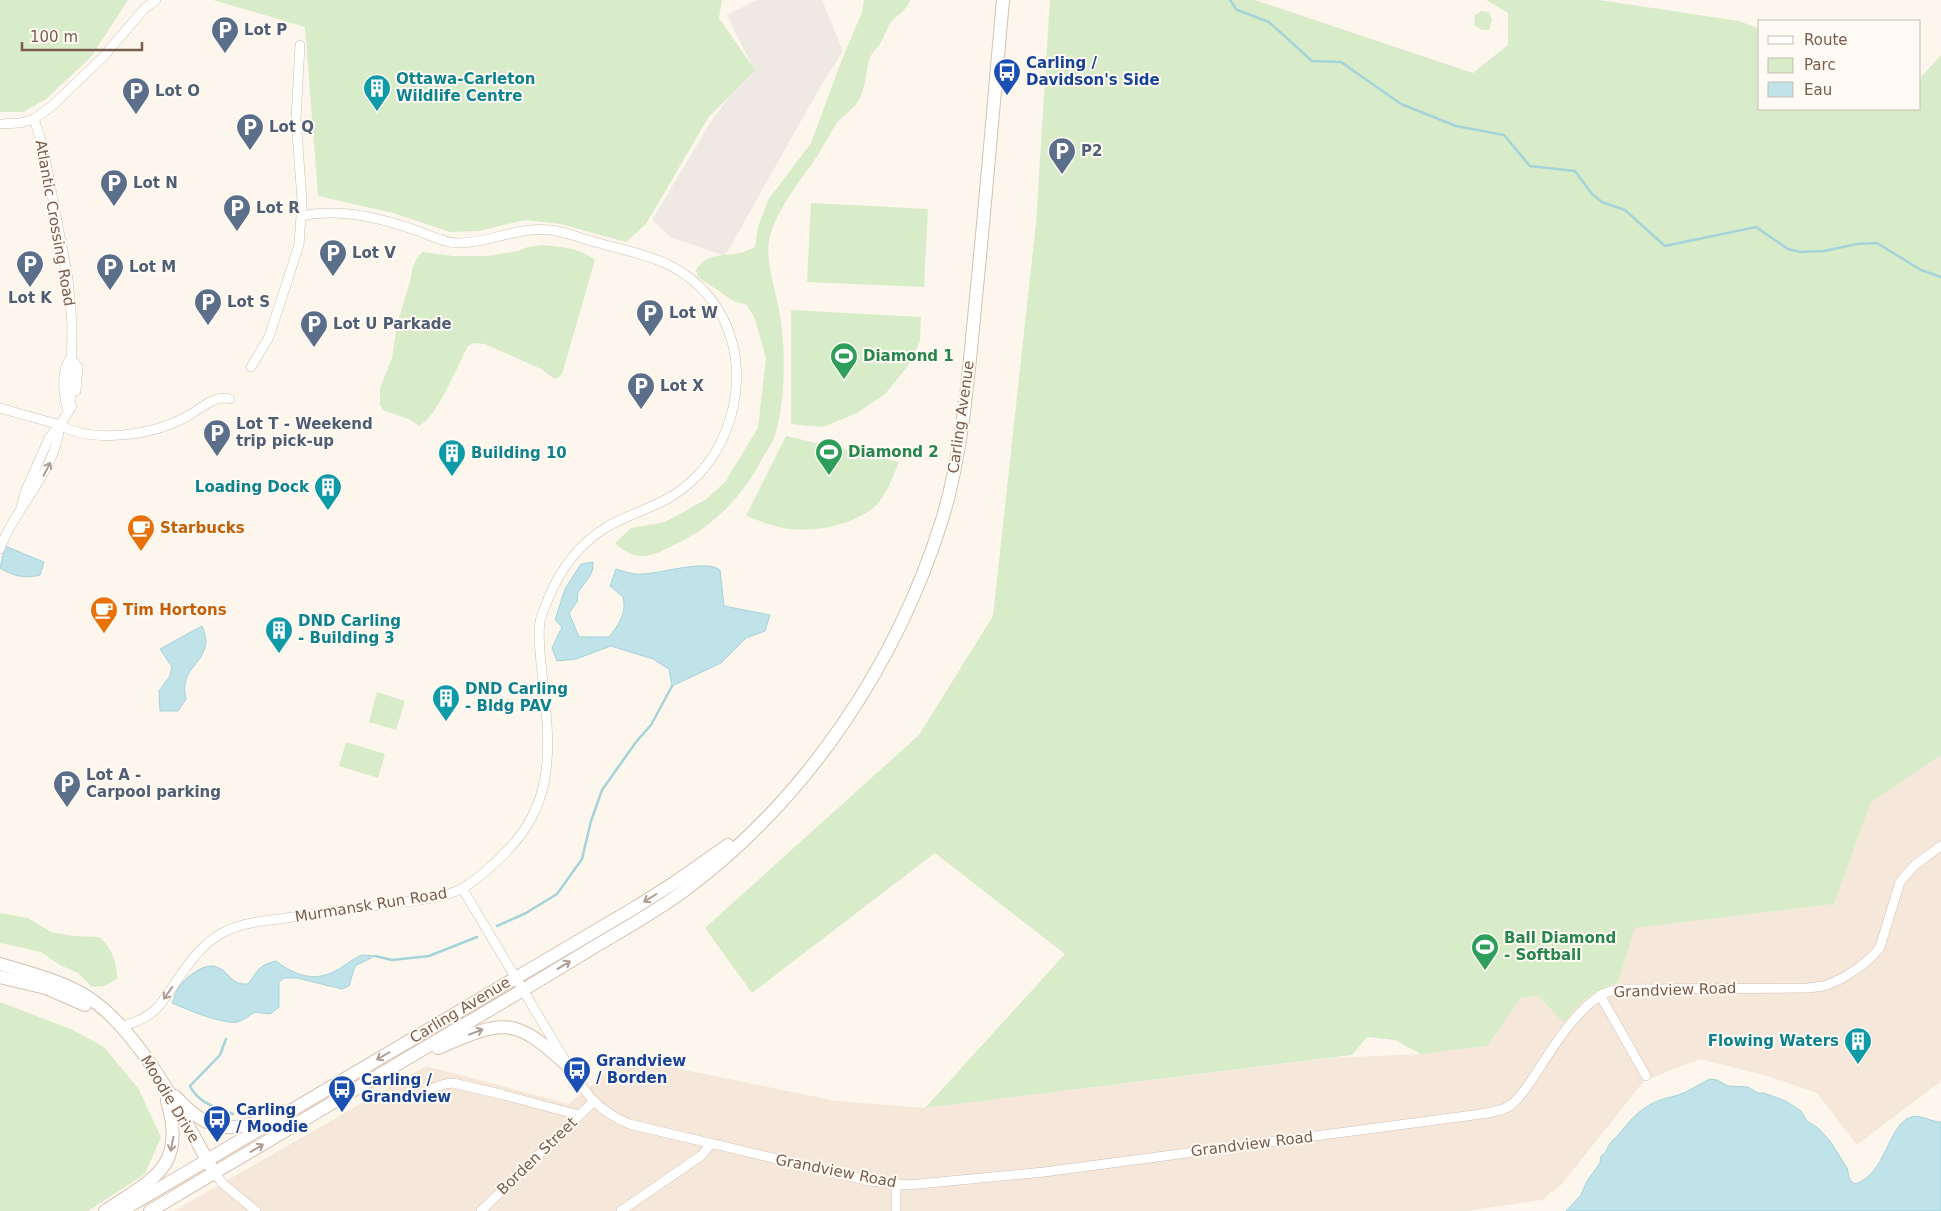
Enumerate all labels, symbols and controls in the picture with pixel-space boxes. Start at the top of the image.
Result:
parking icon: Lot P [210,15,240,54]
scale bar [22,20,142,52]
legend [1758,20,1921,110]
place label: Lot P [244,21,287,39]
text: 100 m [30,28,78,46]
text: Route [1804,31,1848,49]
place label: Carling / Davidson's Side [1026,54,1160,89]
text: Parc [1804,56,1836,74]
bus stop icon: Carling / Davidson's Side [992,57,1022,96]
place label: Ottawa-Carleton Wildlife Centre [396,70,535,105]
building icon: Ottawa-Carleton Wildlife Centre [362,73,392,112]
parking icon: Lot O [121,76,151,115]
text: Eau [1804,81,1832,99]
place label: Lot O [155,82,200,100]
parking icon: Lot Q [235,112,265,151]
place label: Lot Q [269,118,314,136]
parking icon: P2 [1047,136,1077,175]
street label: Atlantic Crossing Road [32,138,78,308]
place label: P2 [1081,142,1102,160]
parking icon: Lot N [99,168,129,207]
place label: Lot N [133,174,178,192]
parking icon: Lot R [222,193,252,232]
place label: Lot R [256,199,300,217]
parking icon: Lot V [318,238,348,277]
place label: Lot V [352,244,396,262]
parking icon: Lot K [15,249,45,288]
parking icon: Lot M [95,252,125,291]
place label: Lot M [129,258,176,276]
parking icon: Lot S [193,287,223,326]
place label: Lot K [8,289,53,307]
place label: Lot S [227,293,270,311]
parking icon: Lot W [635,298,665,337]
place label: Lot W [669,304,718,322]
parking icon: Lot U Parkade [299,309,329,348]
place label: Lot U Parkade [333,315,452,333]
sports icon: Diamond 1 [829,341,859,380]
place label: Diamond 1 [863,347,954,365]
street label: Carling Avenue [944,359,978,475]
parking icon: Lot X [626,371,656,410]
place label: Lot X [660,377,704,395]
place label: Lot T - Weekend trip pick-up [236,415,373,450]
parking icon: Lot T - Weekend trip pick-up [202,418,232,457]
sports icon: Diamond 2 [814,437,844,476]
building icon: Building 10 [437,438,467,477]
place label: Diamond 2 [848,443,939,461]
place label: Building 10 [471,444,567,462]
one-way arrow [43,462,52,477]
building icon: Loading Dock [313,472,343,511]
place label: Loading Dock [195,478,310,496]
cafe icon: Starbucks [126,513,156,552]
place label: Starbucks [160,519,245,537]
cafe icon: Tim Hortons [89,595,119,634]
place label: Tim Hortons [123,601,227,619]
place label: DND Carling - Building 3 [298,612,401,647]
building icon: DND Carling - Building 3 [264,615,294,654]
place label: DND Carling - Bldg PAV [465,680,568,715]
building icon: DND Carling - Bldg PAV [431,683,461,722]
place label: Lot A - Carpool parking [86,766,221,801]
parking icon: Lot A - Carpool parking [52,769,82,808]
street label: Murmansk Run Road [293,884,449,926]
one-way arrow [643,893,657,903]
place label: Ball Diamond - Softball [1504,929,1616,964]
sports icon: Ball Diamond - Softball [1470,932,1500,971]
one-way arrow [556,960,570,970]
street label: Carling Avenue [407,973,513,1047]
street label: Grandview Road [1613,979,1737,1001]
one-way arrow [163,985,173,999]
building icon: Flowing Waters [1843,1026,1873,1065]
one-way arrow [468,1027,483,1036]
place label: Flowing Waters [1708,1032,1839,1050]
one-way arrow [375,1051,390,1061]
street label: Moodie Drive [137,1052,203,1146]
place label: Grandview / Borden [596,1052,686,1087]
bus stop icon: Grandview / Borden [562,1055,592,1094]
place label: Carling / Grandview [361,1071,451,1106]
bus stop icon: Carling / Grandview [327,1074,357,1113]
place label: Carling / Moodie [236,1101,308,1136]
bus stop icon: Carling / Moodie [202,1104,232,1143]
street label: Borden Street [493,1113,581,1199]
street label: Grandview Road [1190,1128,1314,1160]
one-way arrow [167,1135,177,1151]
one-way arrow [249,1143,263,1153]
street label: Grandview Road [774,1150,898,1192]

